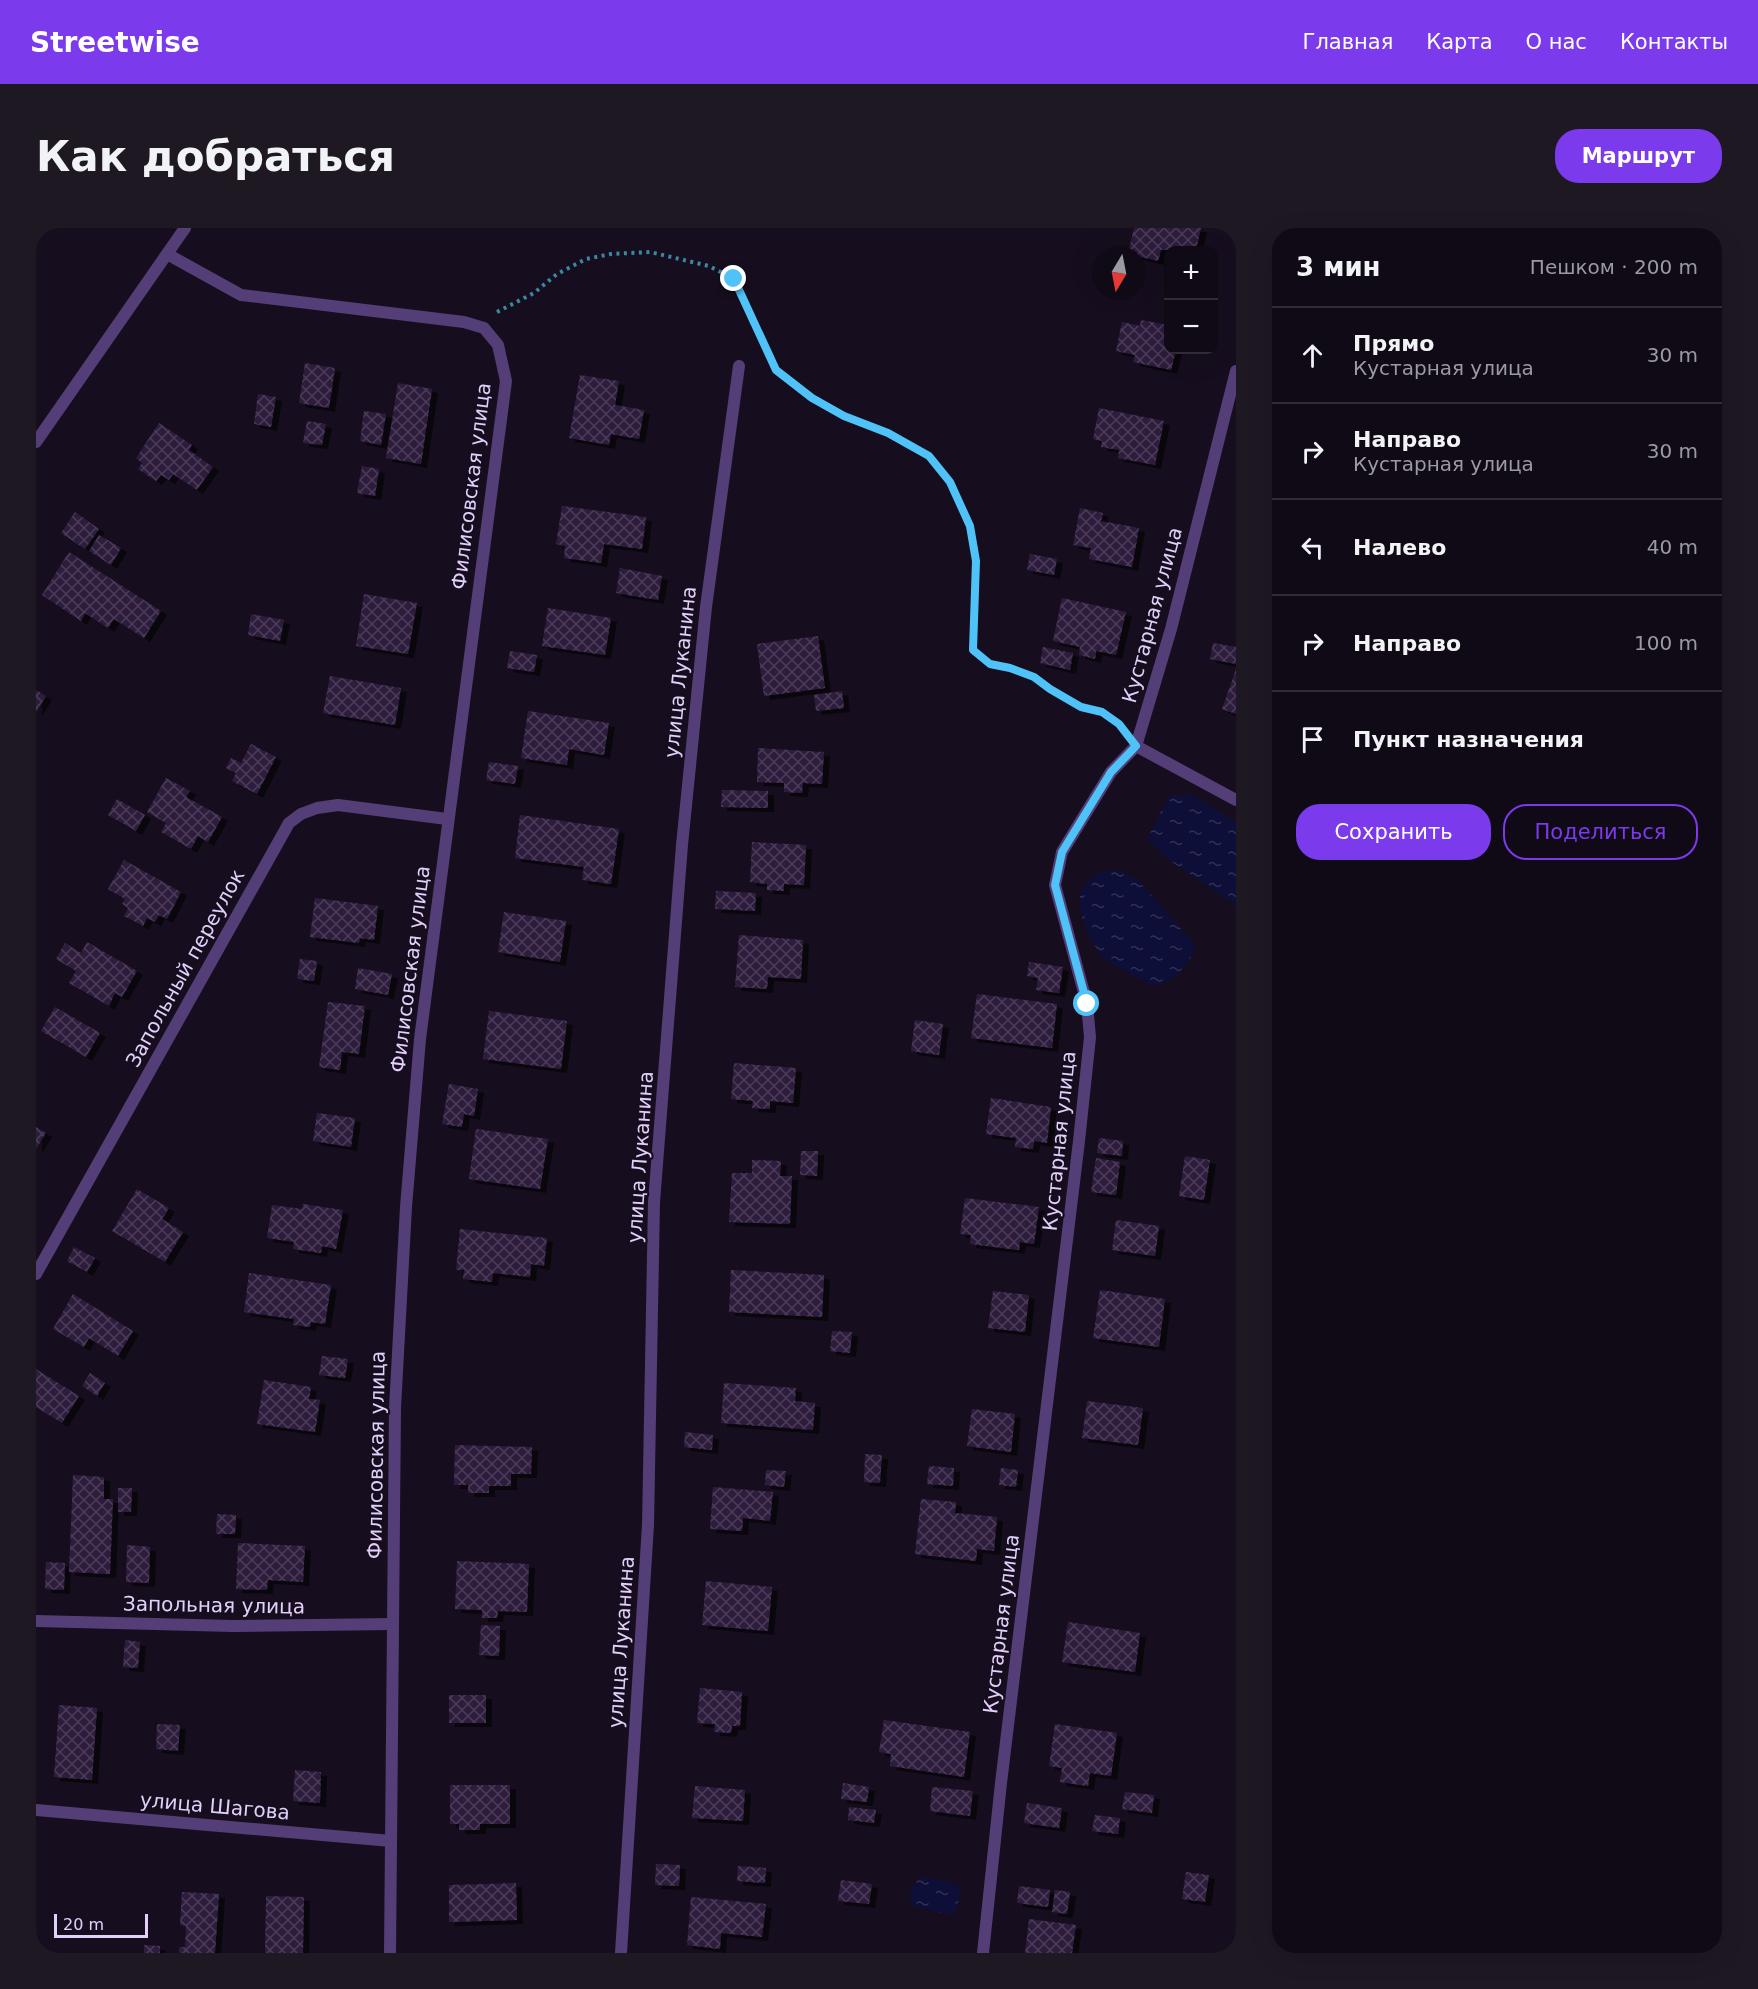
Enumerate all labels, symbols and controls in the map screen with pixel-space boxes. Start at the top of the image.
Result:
text: Streetwise [30,26,200,59]
text: Главная [1303,30,1393,54]
text: Карта [1426,30,1493,54]
text: О нас [1526,30,1587,54]
text: Контакты [1620,30,1728,54]
button: Маршрут [1555,129,1722,183]
text: Как добраться [36,132,395,181]
north arrow [1092,246,1146,300]
map controls [1164,246,1218,354]
button: + [1164,246,1218,300]
text: 3 мин [1296,252,1381,282]
text: Пешком · 200 m [1530,255,1698,279]
route end [720,265,746,291]
button: − [1164,300,1218,354]
text: Прямо [1353,331,1434,356]
icon: ahead [1296,339,1329,372]
text: 30 m [1647,343,1698,367]
text: Кустарная улица [1353,356,1534,380]
street label: Филисовская улица [446,381,496,591]
text: Направо [1353,427,1461,452]
icon: right [1296,435,1329,468]
text: 30 m [1647,439,1698,463]
text: Кустарная улица [1353,452,1534,476]
street label: Кустарная улица [1117,525,1187,705]
icon: left [1296,531,1329,564]
text: Налево [1353,535,1446,560]
text: 40 m [1647,535,1698,559]
street label: улица Луканина [659,585,701,759]
icon: right [1296,627,1329,660]
text: Направо [1353,631,1461,656]
text: 100 m [1634,631,1698,655]
icon: arrive [1296,723,1329,756]
text: Пункт назначения [1353,727,1584,752]
button: Сохранить [1296,804,1491,860]
button: Поделиться [1503,804,1698,860]
street label: Филисовская улица [385,864,435,1074]
street label: Запольный переулок [121,865,249,1071]
route start [1073,990,1099,1016]
street label: Кустарная улица [1038,1050,1080,1232]
street label: улица Луканина [622,1070,658,1244]
street label: Филисовская улица [362,1351,390,1559]
street label: Кустарная улица [978,1533,1024,1715]
street label: улица Луканина [603,1555,639,1729]
street label: Запольная улица [123,1591,305,1619]
street label: улица Шагова [139,1787,291,1825]
scale bar [54,1911,148,1938]
text: 20 m [63,1915,104,1934]

